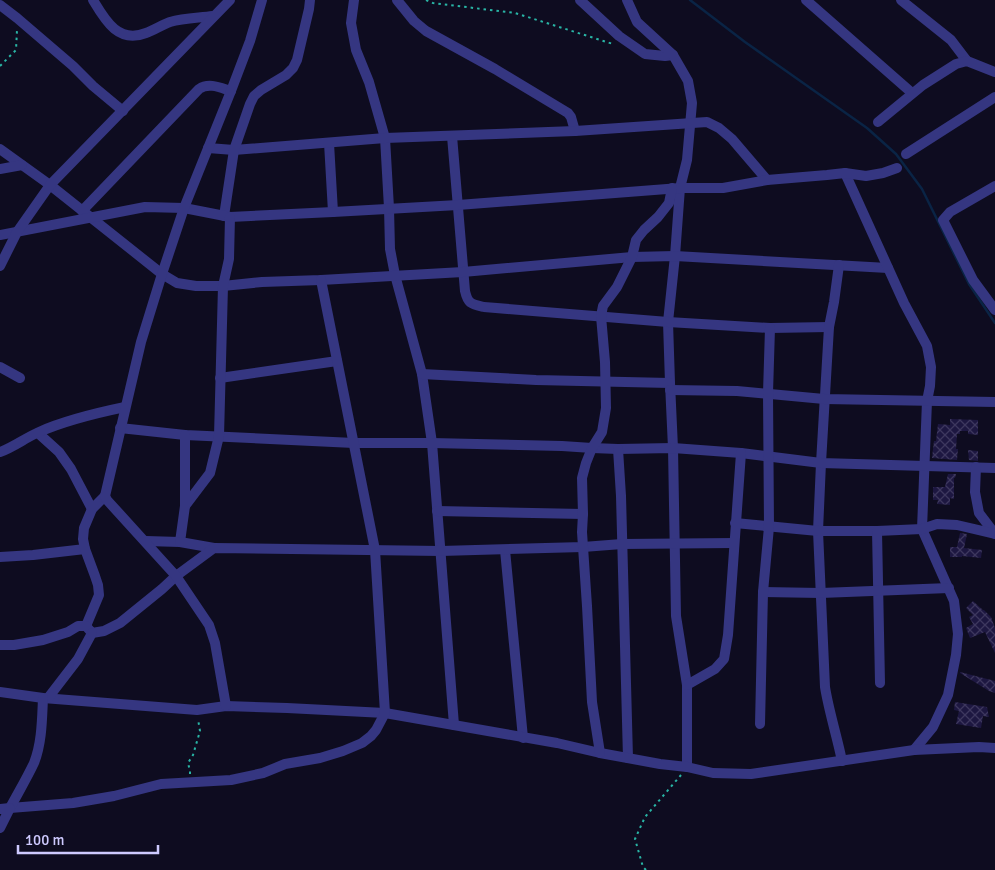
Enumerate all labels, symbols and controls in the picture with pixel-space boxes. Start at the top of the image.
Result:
scale bar [18,822,158,854]
text: 100 m [25,831,65,849]

